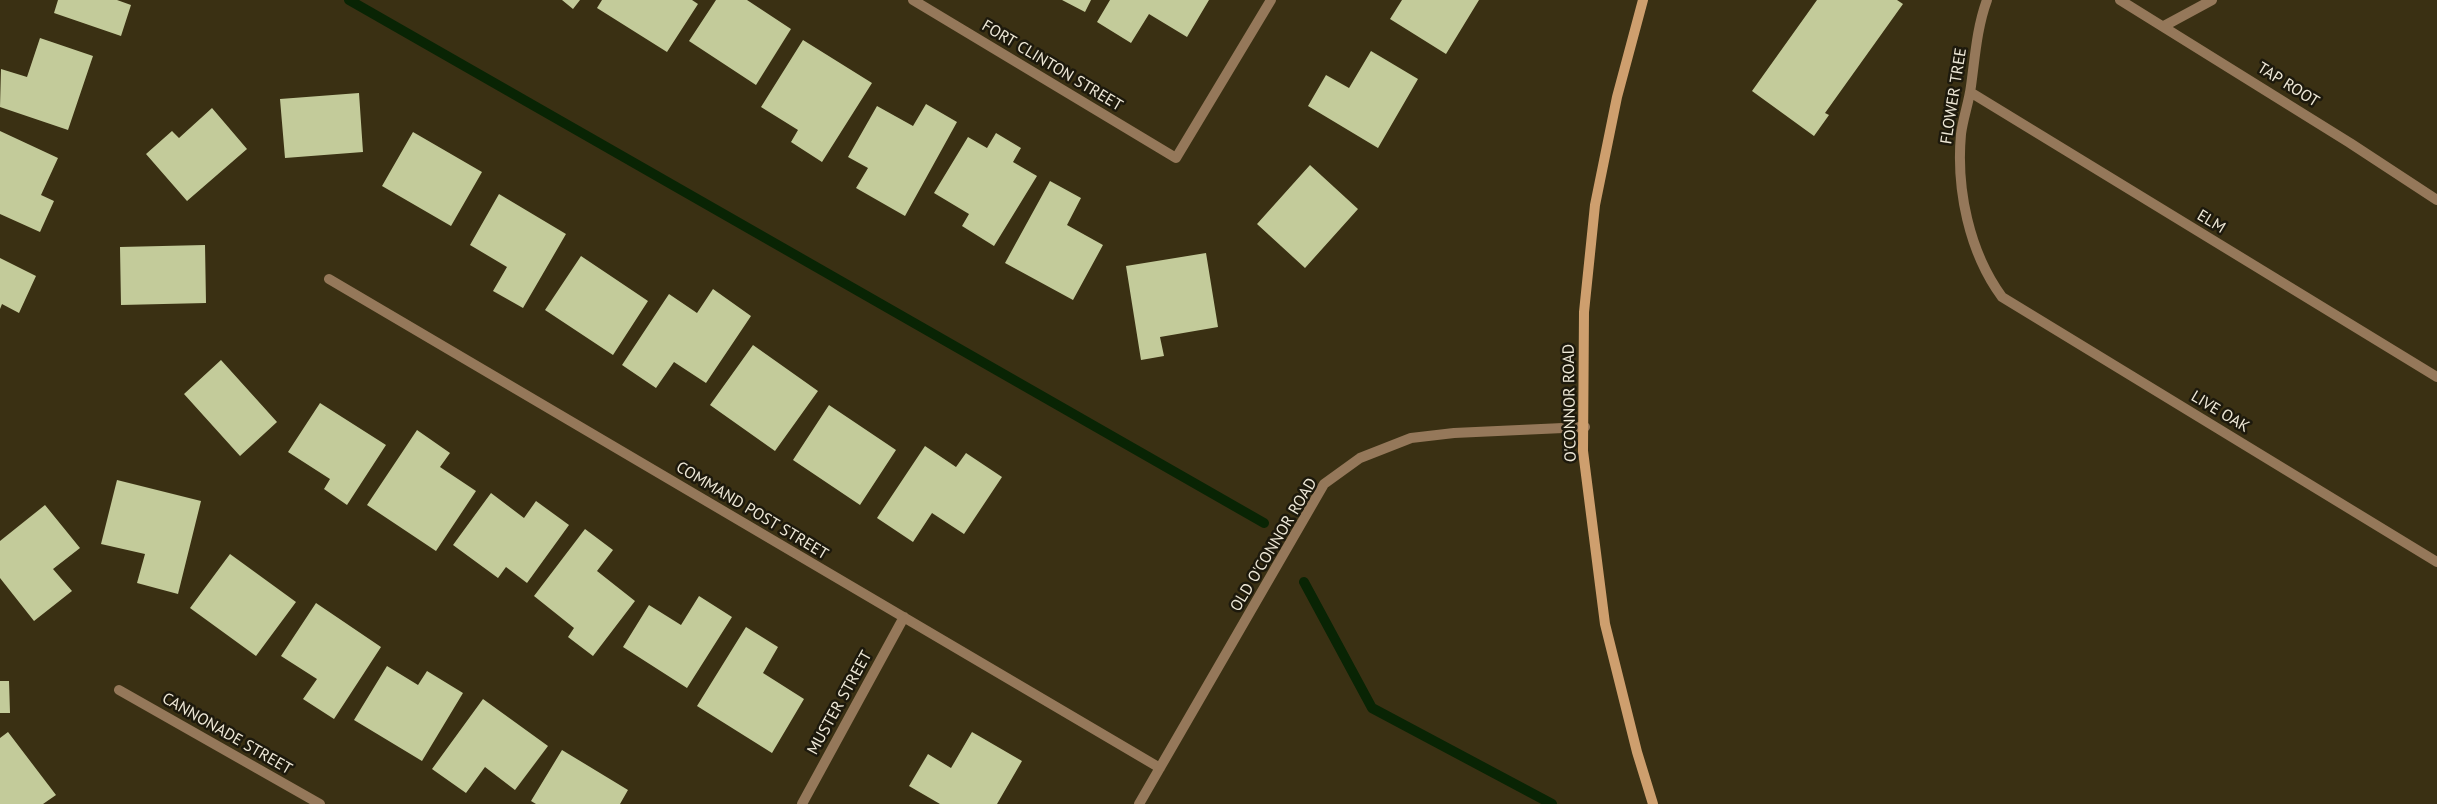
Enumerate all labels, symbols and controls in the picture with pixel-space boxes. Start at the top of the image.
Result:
street label: FORT CLINTON STREET [978,16,1126,116]
street label: FLOWER TREE [1937,46,1971,146]
street label: TAP ROOT [2254,59,2322,111]
street label: ELM [2193,206,2229,238]
street label: O'CONNOR ROAD [1559,344,1581,462]
street label: LIVE OAK [2187,387,2253,437]
street label: COMMAND POST STREET [672,458,832,564]
street label: OLD O'CONNOR ROAD [1227,475,1321,615]
street label: MUSTER STREET [804,648,876,758]
street label: CANNONADE STREET [159,689,295,779]

